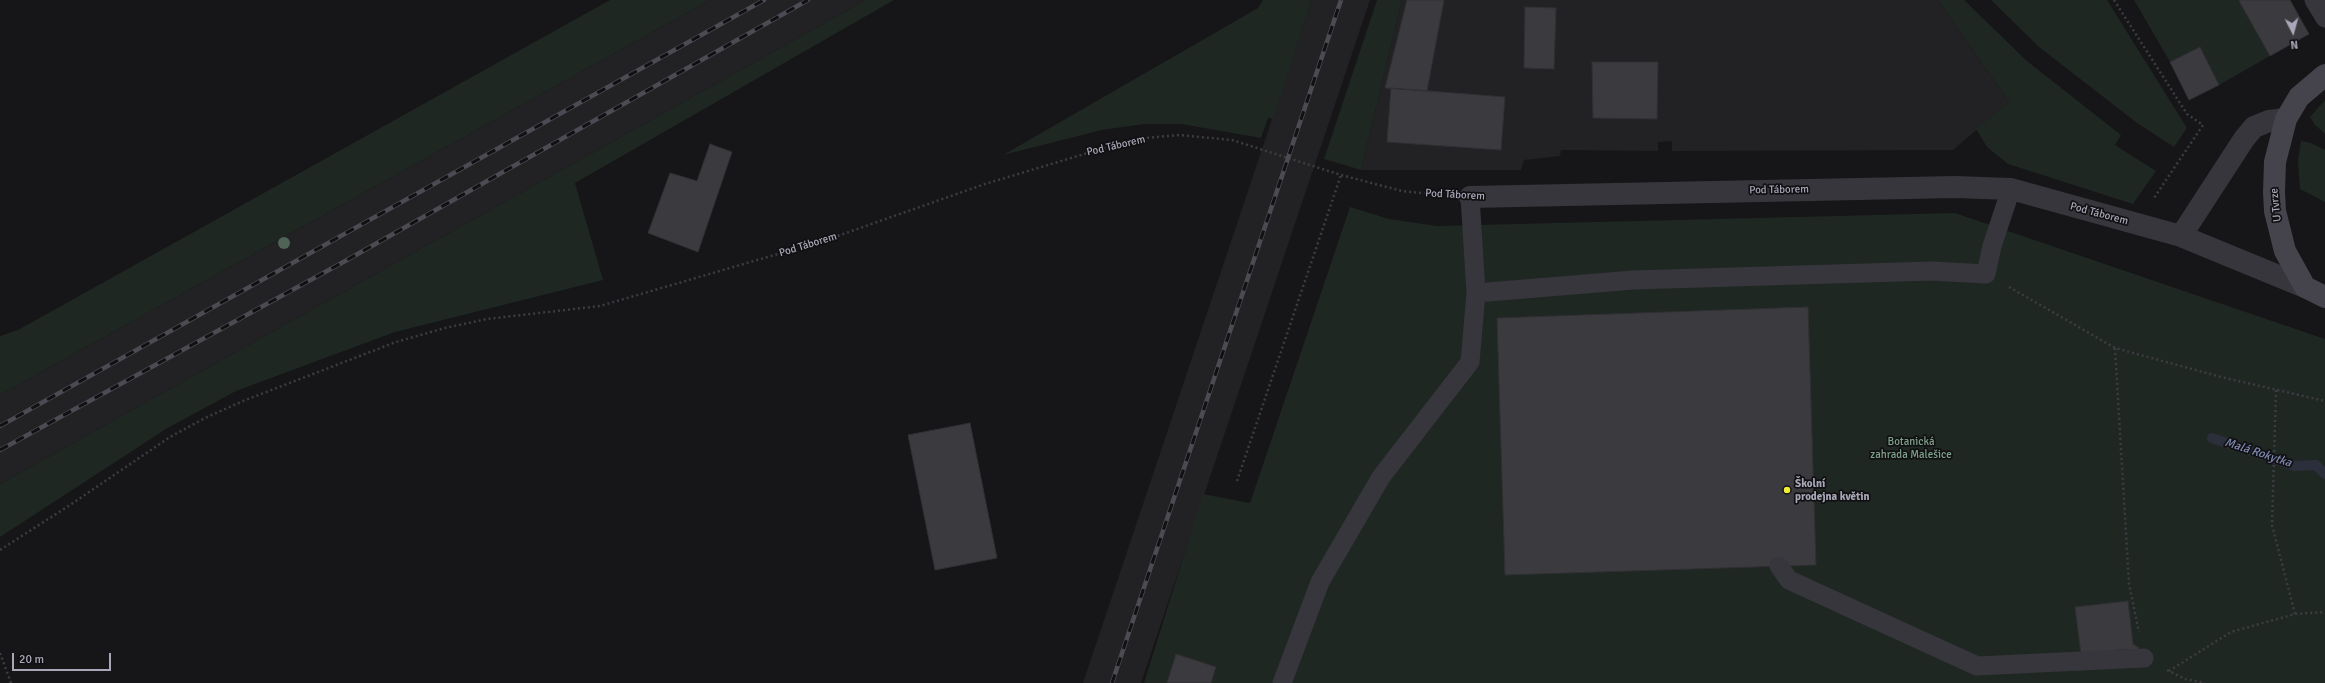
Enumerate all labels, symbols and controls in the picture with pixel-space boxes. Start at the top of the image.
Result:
north arrow [2273,12,2313,52]
text: N [2290,38,2299,51]
street label: Pod Táborem [1085,133,1147,159]
street label: Pod Táborem [1749,183,1809,197]
street label: Pod Táborem [1425,187,1485,203]
street label: U Tvrze [2268,187,2284,223]
street label: Pod Táborem [2068,200,2130,228]
street label: Pod Táborem [778,230,838,260]
park label: Botanická zahrada Malešice [1870,435,1952,461]
water label: Malá Rokytka [2223,435,2293,471]
place label: Školní prodejna květin [1795,477,1869,503]
marker: Školní prodejna květin [1782,485,1792,495]
scale bar [14,645,113,671]
text: 20 m [19,652,44,667]

